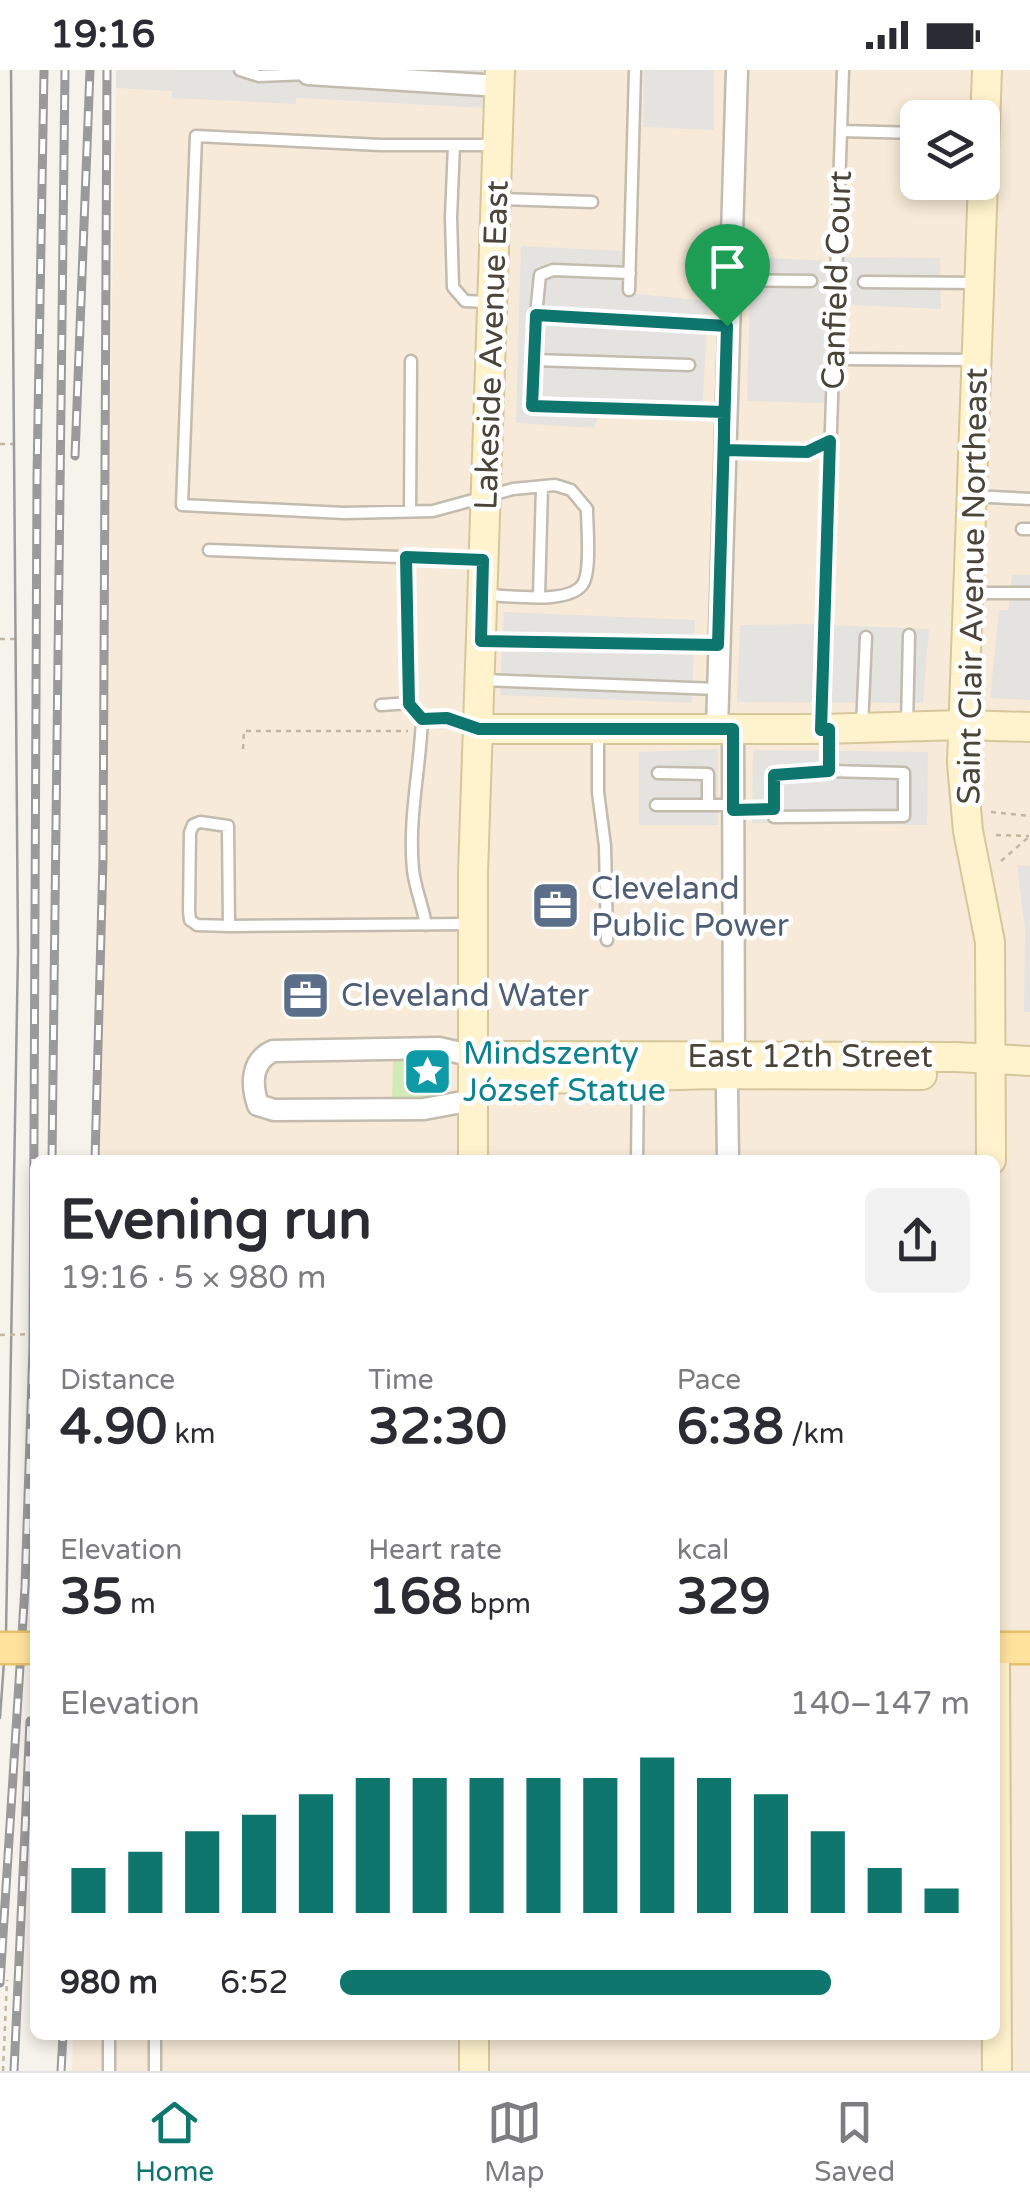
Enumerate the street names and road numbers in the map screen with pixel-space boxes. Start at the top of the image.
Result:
street label: Canfield Court [814,170,860,390]
street label: Lakeside Avenue East [467,179,517,511]
street label: Saint Clair Avenue Northeast [950,367,996,805]
street label: East 12th Street [687,1038,933,1076]

